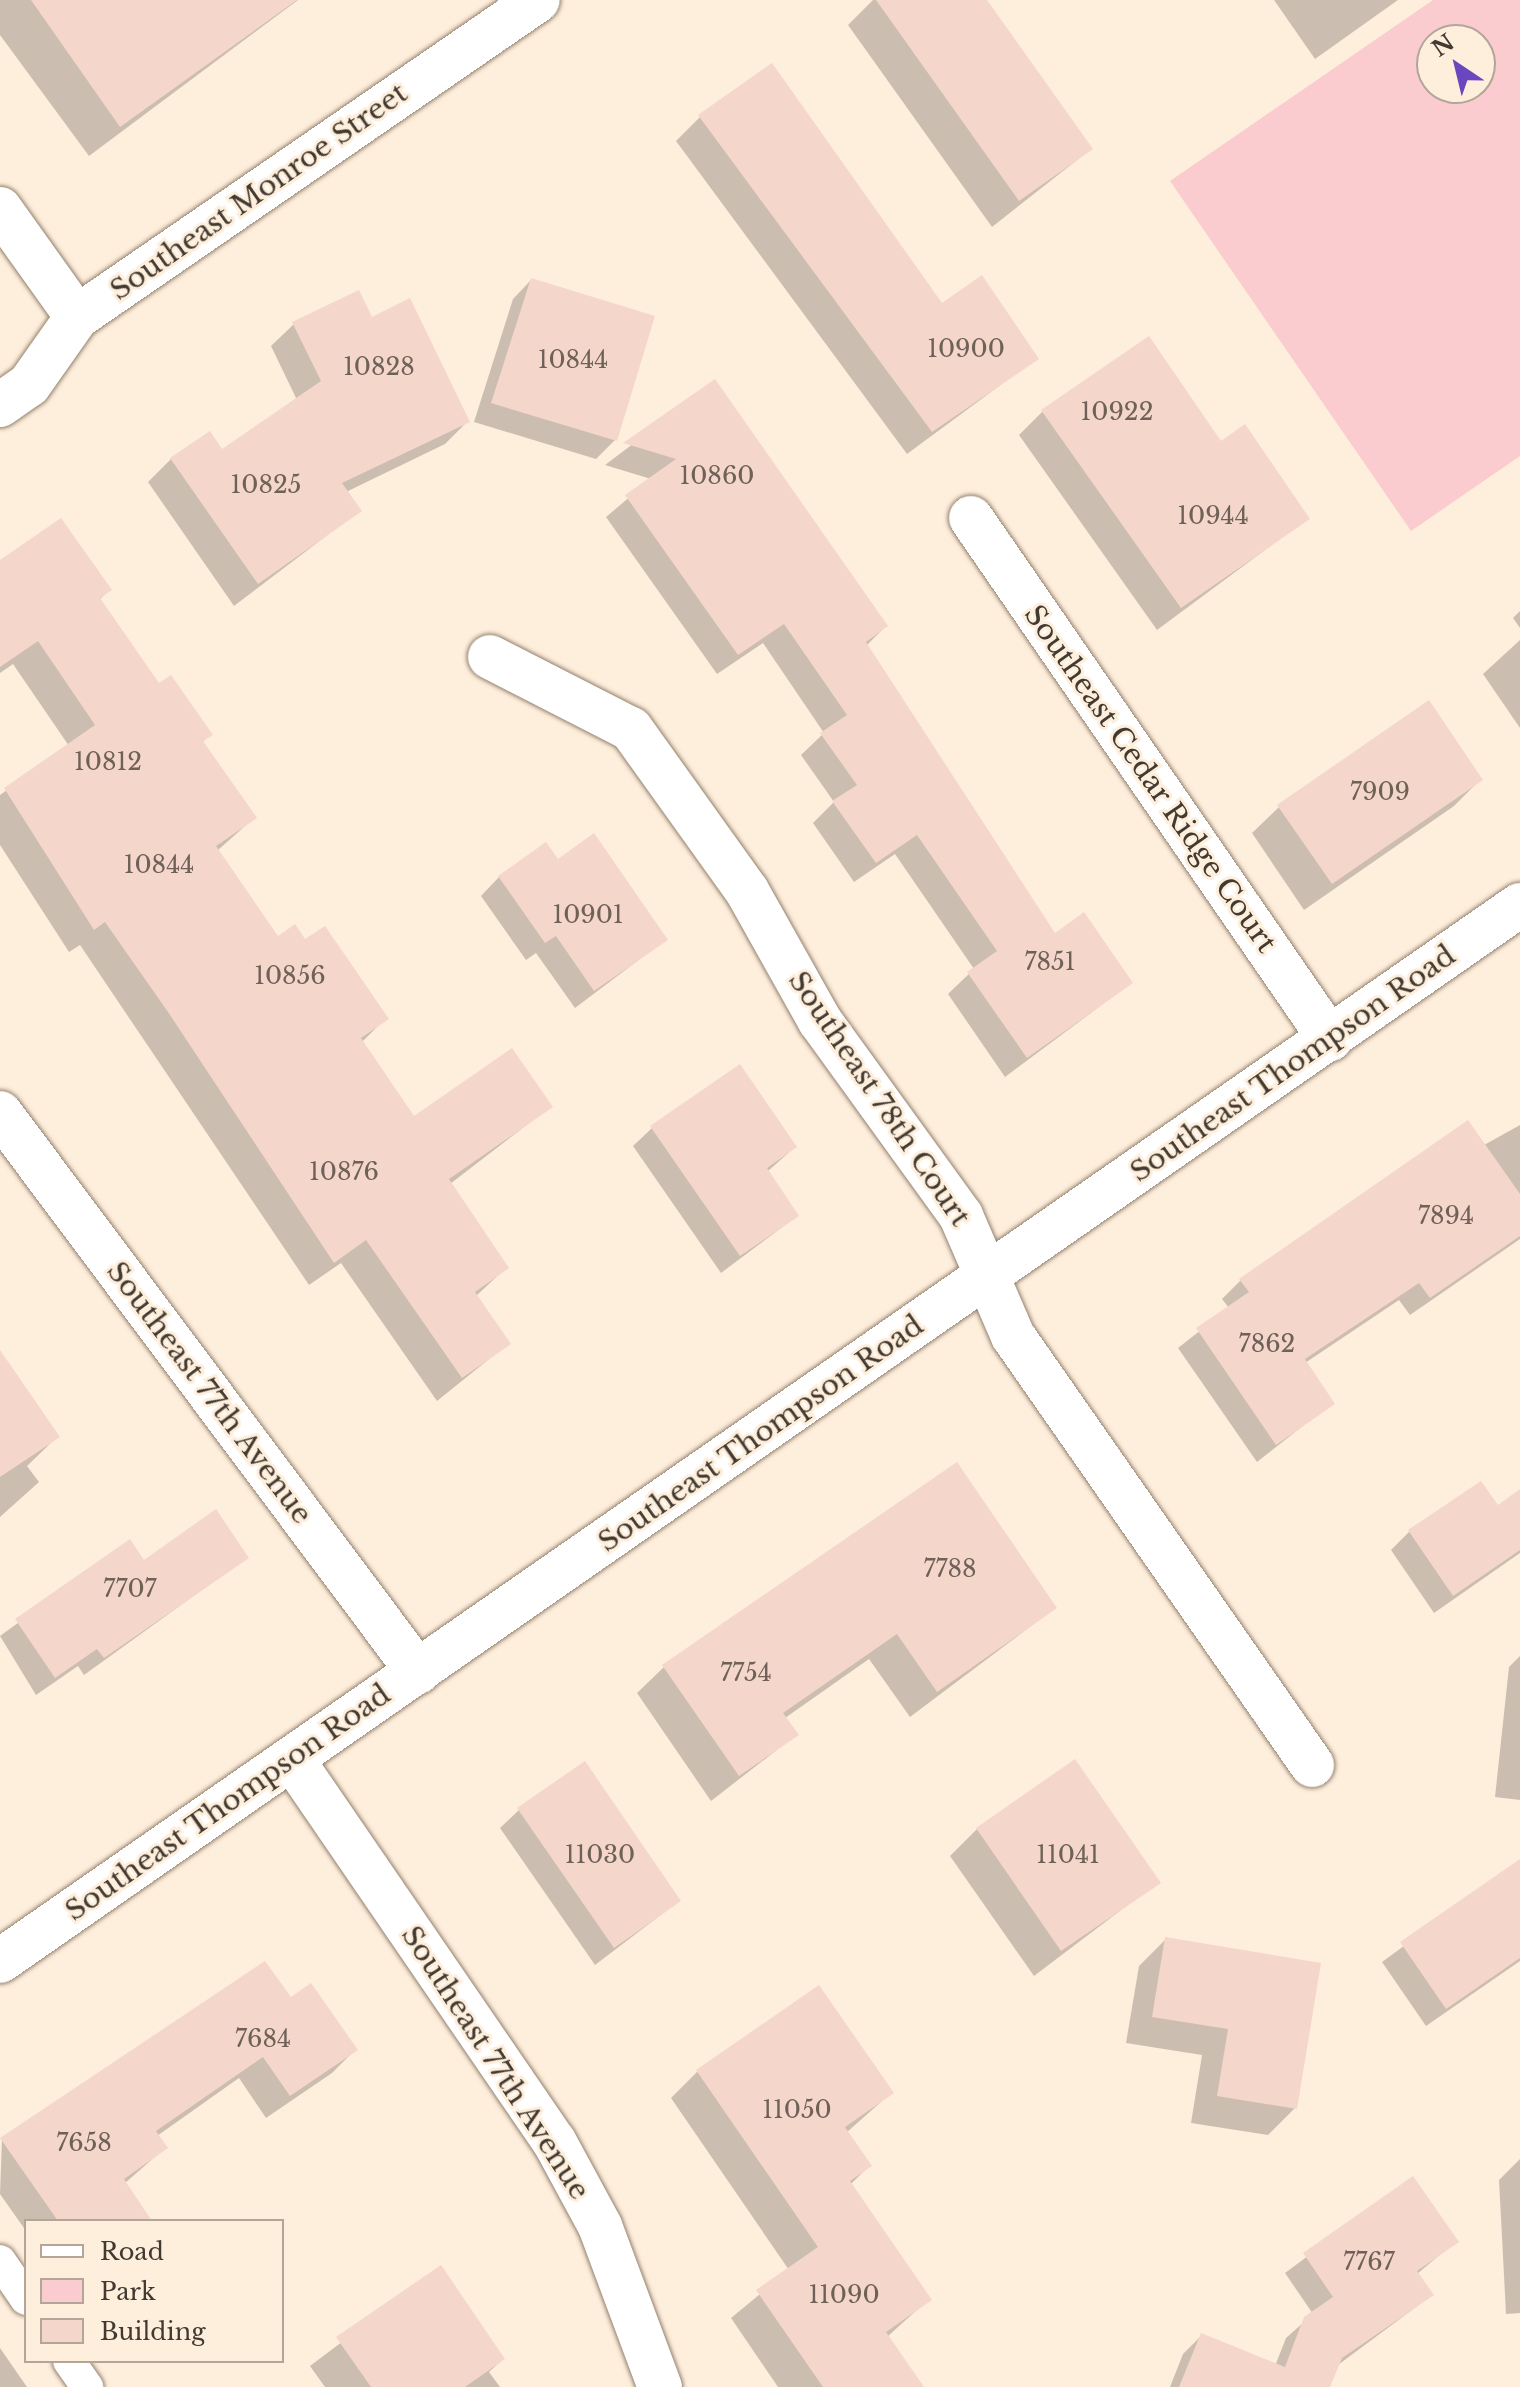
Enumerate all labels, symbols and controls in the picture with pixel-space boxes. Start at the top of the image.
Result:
north arrow [1416,24,1496,104]
text: N [1427,29,1459,63]
street label: Southeast Monroe Street [104,76,414,308]
house number: 10900 [927,335,1005,363]
house number: 10844 [538,346,608,374]
house number: 10828 [343,353,415,381]
house number: 10922 [1081,398,1153,426]
house number: 10860 [680,462,754,490]
house number: 10825 [231,471,301,499]
house number: 10944 [1177,502,1249,530]
street label: Southeast Cedar Ridge Court [1017,599,1283,959]
house number: 10812 [74,748,142,776]
house number: 7909 [1350,778,1410,806]
house number: 10844 [124,851,194,879]
house number: 10901 [552,901,624,929]
street label: Southeast Thompson Road [1124,938,1462,1190]
house number: 7851 [1025,948,1075,976]
house number: 10856 [254,962,326,990]
street label: Southeast 78th Court [781,965,977,1233]
house number: 10876 [309,1158,379,1186]
house number: 7894 [1418,1202,1474,1230]
street label: Southeast 77th Avenue [99,1255,319,1531]
street label: Southeast Thompson Road [592,1308,930,1560]
house number: 7862 [1239,1330,1295,1358]
house number: 7788 [923,1555,977,1583]
house number: 7707 [103,1575,157,1603]
house number: 7754 [720,1659,772,1687]
street label: Southeast Thompson Road [59,1677,397,1929]
house number: 11030 [565,1841,635,1869]
house number: 11041 [1036,1841,1100,1869]
street label: Southeast 77th Avenue [394,1919,596,2207]
house number: 7684 [235,2025,291,2053]
house number: 11050 [762,2096,832,2124]
house number: 7658 [56,2129,112,2157]
legend [24,2219,284,2363]
text: Road [100,2237,164,2266]
house number: 7767 [1343,2248,1395,2276]
text: Park [100,2277,156,2306]
house number: 11090 [808,2281,880,2309]
text: Building [100,2317,206,2346]

